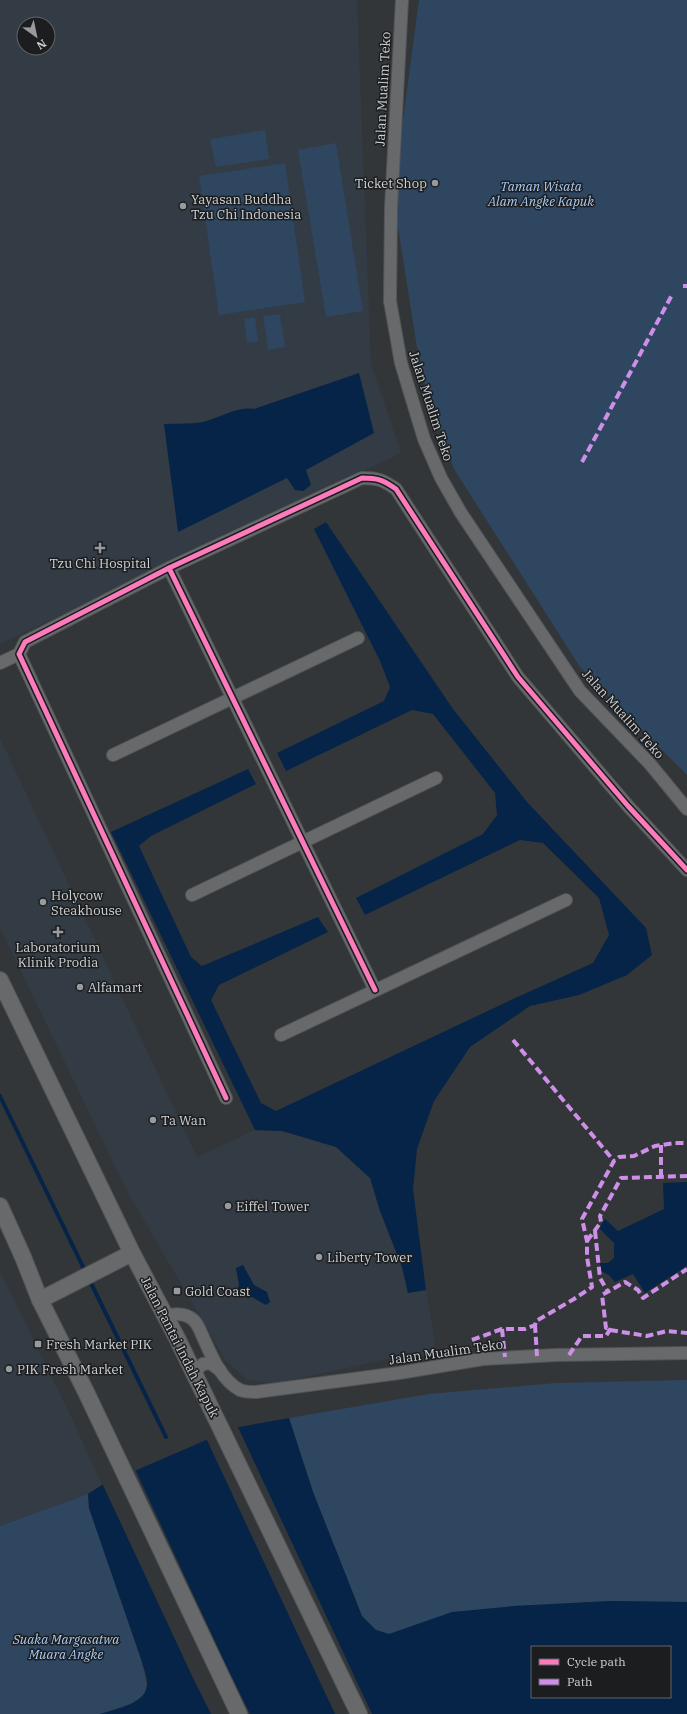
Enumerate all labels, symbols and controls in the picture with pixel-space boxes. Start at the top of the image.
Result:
north arrow [16,16,56,56]
street label: Jalan Mualim Teko [372,31,394,147]
text: N [34,36,49,53]
place label: Ticket Shop [355,175,427,192]
marker: Ticket Shop [430,178,440,188]
park label: Taman Wisata Alam Angke Kapuk [487,178,594,210]
place label: Yayasan Buddha Tzu Chi Indonesia [191,191,301,223]
marker: Yayasan Buddha Tzu Chi Indonesia [178,201,188,211]
street label: Jalan Mualim Teko [405,349,457,463]
marker: Tzu Chi Hospital [94,542,106,554]
place label: Tzu Chi Hospital [50,555,151,572]
street label: Jalan Mualim Teko [578,666,668,762]
place label: Holycow Steakhouse [51,887,122,919]
marker: Holycow Steakhouse [38,897,48,907]
marker: Laboratorium Klinik Prodia [52,926,64,938]
place label: Laboratorium Klinik Prodia [16,939,100,971]
place label: Alfamart [88,979,143,996]
marker: Alfamart [75,982,85,992]
place label: Ta Wan [161,1112,206,1129]
marker: Ta Wan [148,1115,158,1125]
place label: Eiffel Tower [236,1198,309,1215]
marker: Eiffel Tower [223,1201,233,1211]
place label: Liberty Tower [327,1249,412,1266]
marker: Liberty Tower [314,1252,324,1262]
street label: Jalan Pantai Indah Kapuk [137,1274,223,1421]
place label: Gold Coast [185,1283,251,1300]
marker: Gold Coast [172,1286,182,1296]
place label: Fresh Market PIK [46,1336,152,1353]
street label: Jalan Mualim Teko [388,1336,504,1368]
marker: Fresh Market PIK [33,1339,43,1349]
place label: PIK Fresh Market [17,1361,123,1378]
marker: PIK Fresh Market [4,1364,14,1374]
park label: Suaka Margasatwa Muara Angke [12,1631,119,1663]
legend [531,1646,671,1698]
text: Cycle path [567,1654,626,1669]
text: Path [567,1674,593,1689]

